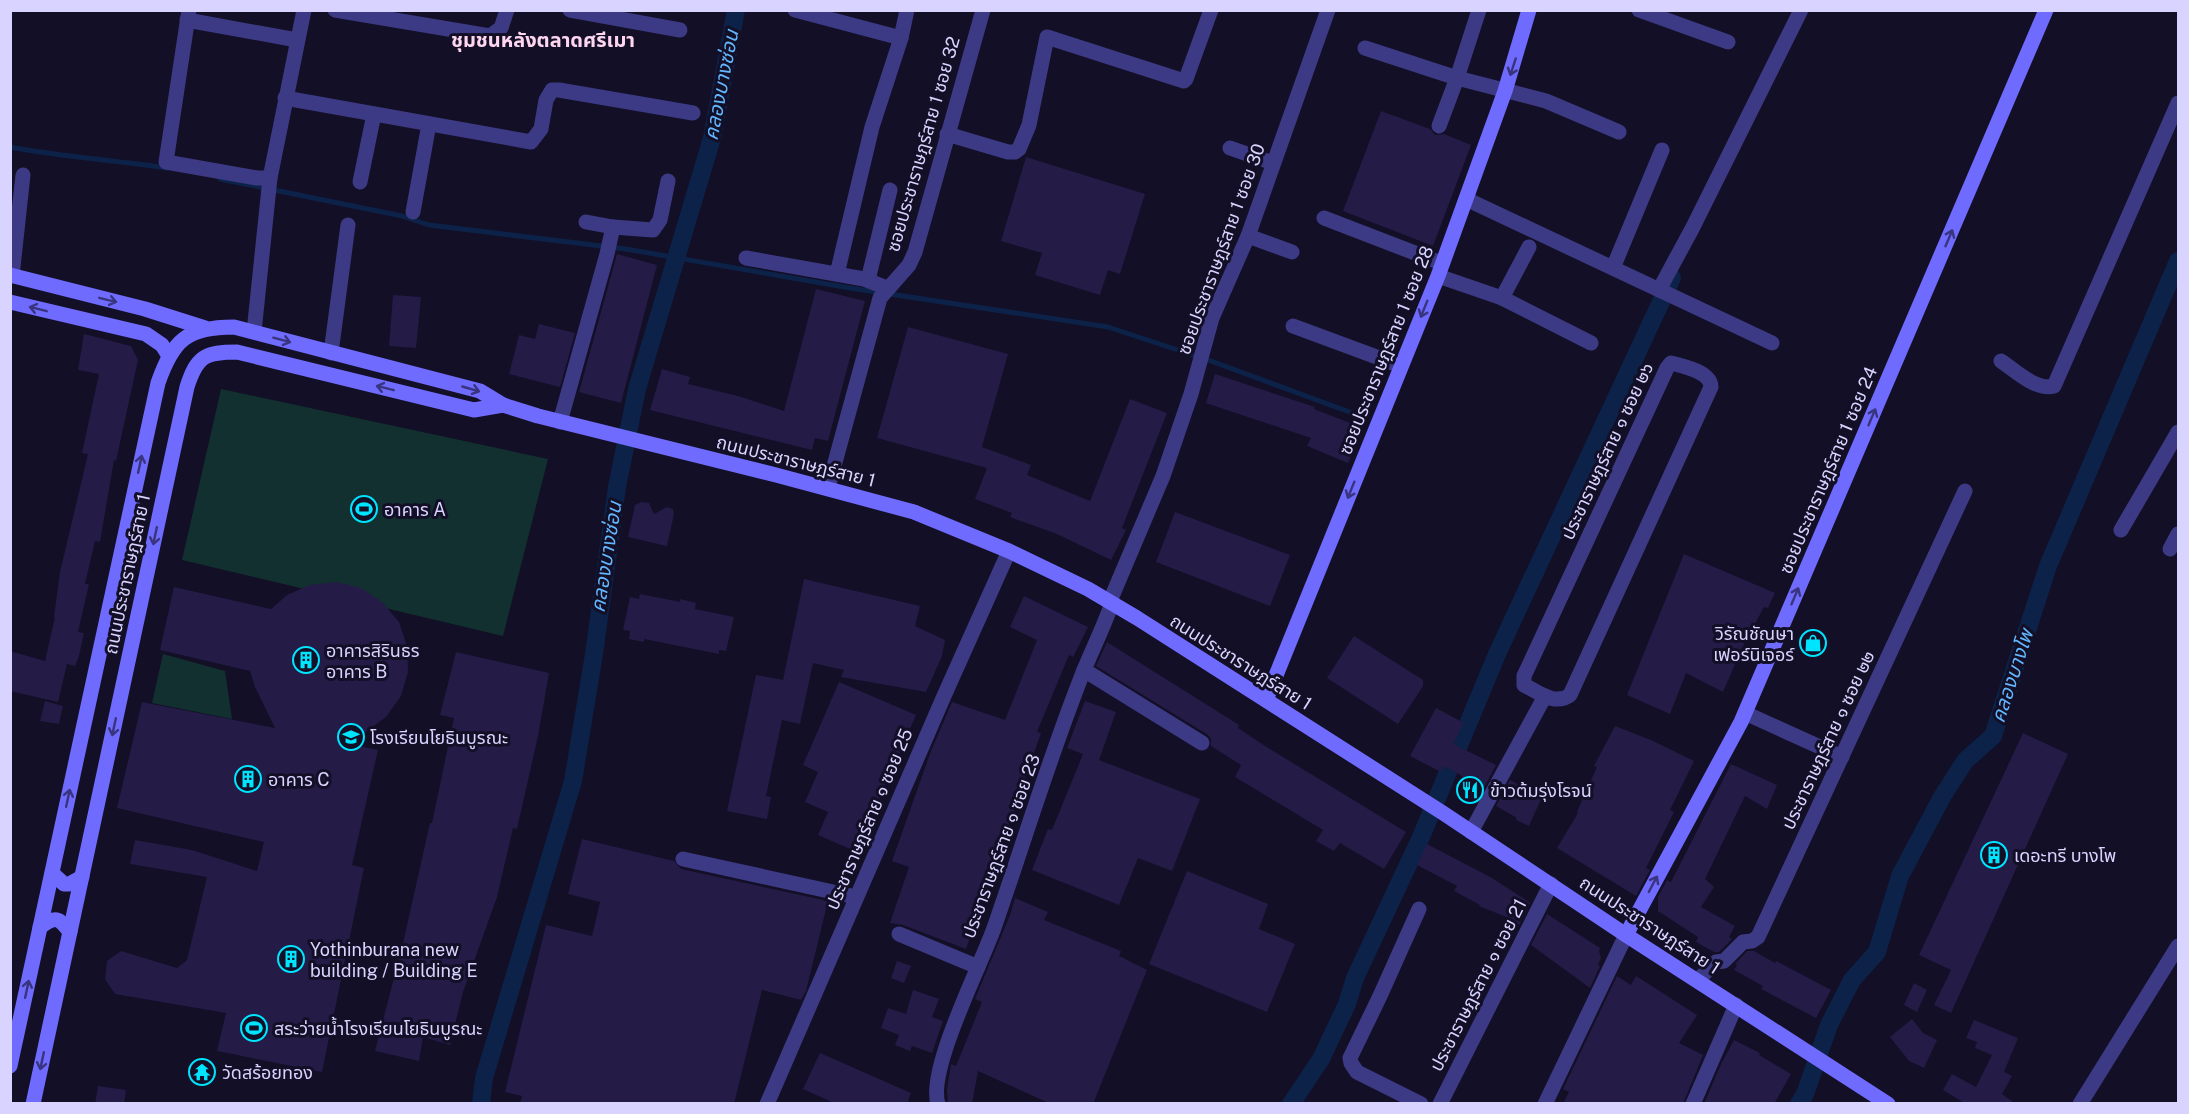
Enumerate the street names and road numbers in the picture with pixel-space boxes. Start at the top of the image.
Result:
street label: ซอยประชาราษฎร์สาย 1 ซอย 32 [882,34,964,254]
street label: ซอยประชาราษฎร์สาย 1 ซอย 30 [1173,141,1269,357]
street label: ซอยประชาราษฎร์สาย 1 ซอย 28 [1334,242,1438,458]
street label: ประชาราษฎร์สาย ๑ ซอย ๒๖ [1557,359,1657,543]
street label: ซอยประชาราษฎร์สาย 1 ซอย 24 [1775,363,1881,577]
street label: ถนนประชาราษฎร์สาย 1 [714,431,878,491]
street label: ถนนประชาราษฎร์สาย 1 [100,492,154,656]
street label: ถนนประชาราษฎร์สาย 1 [1166,610,1316,714]
street label: ประชาราษฎร์สาย ๑ ซอย ๒๒ [1777,647,1879,833]
street label: ประชาราษฎร์สาย ๑ ซอย 25 [821,725,917,913]
street label: ประชาราษฎร์สาย ๑ ซอย 23 [958,751,1044,941]
street label: ถนนประชาราษฎร์สาย 1 [1576,872,1724,978]
street label: ประชาราษฎร์สาย ๑ ซอย 21 [1425,895,1531,1075]

